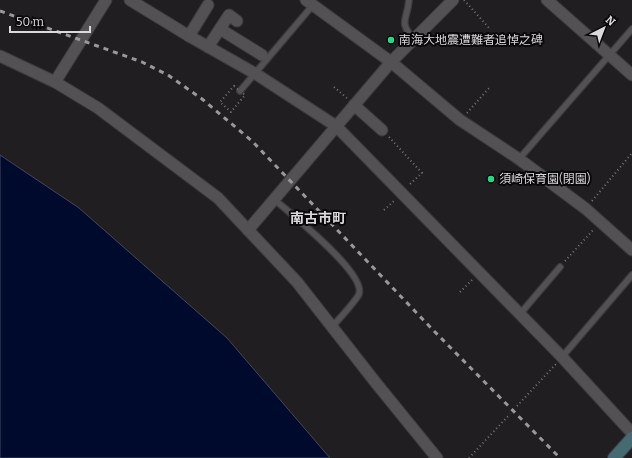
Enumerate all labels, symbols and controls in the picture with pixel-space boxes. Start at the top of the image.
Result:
scale bar [10,8,90,34]
north arrow [584,8,624,48]
text: N [603,13,618,29]
text: 50 m [16,15,45,29]
place label: 南海大地震遭難者追悼之碑 [399,33,543,47]
marker: 南海大地震遭難者追悼之碑 [386,35,396,45]
place label: 須崎保育園(閉園) [499,171,591,186]
marker: 須崎保育園(閉園) [486,174,496,184]
district label: 南古市町 [290,210,346,227]

